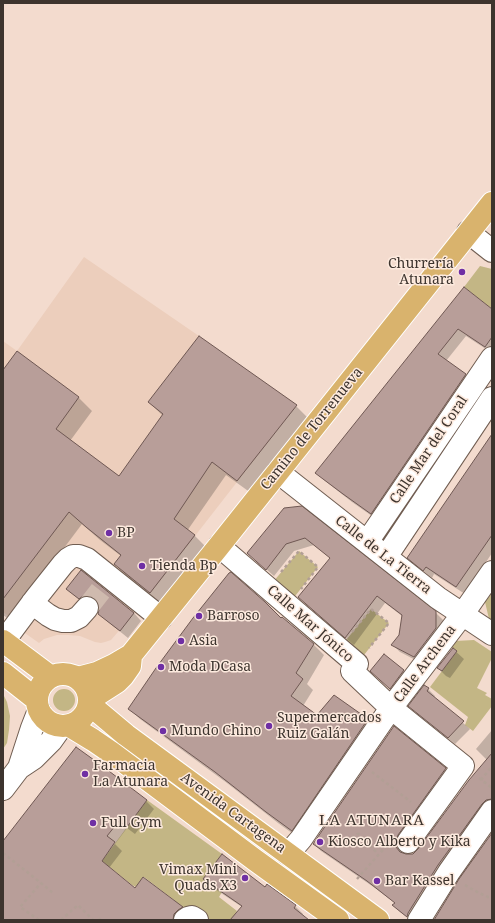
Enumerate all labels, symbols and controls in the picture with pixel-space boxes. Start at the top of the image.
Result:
place label: Churrería Atunara [388,256,454,288]
marker: Churrería Atunara [457,267,467,277]
street label: Camino de Torrenueva [257,364,367,494]
street label: Calle Mar del Coral [387,393,471,507]
street label: Calle de La Tierra [331,512,435,598]
place label: BP [117,525,135,541]
marker: BP [104,528,114,538]
place label: Tienda Bp [150,558,217,574]
marker: Tienda Bp [137,561,147,571]
street label: Calle Mar Jónico [263,582,357,666]
place label: Barroso [207,608,260,624]
marker: Barroso [194,611,204,621]
street label: Calle Archena [390,622,460,706]
place label: Asia [189,633,218,649]
marker: Asia [176,636,186,646]
place label: Moda DCasa [169,659,251,675]
marker: Moda DCasa [156,662,166,672]
place label: Supermercados Ruiz Galán [277,710,381,742]
marker: Supermercados Ruiz Galán [264,721,274,731]
place label: Mundo Chino [171,723,261,739]
marker: Mundo Chino [158,726,168,736]
place label: Farmacia La Atunara [93,758,168,790]
marker: Farmacia La Atunara [80,769,90,779]
street label: Avenida Cartagena [177,769,289,857]
district label: LA ATUNARA [319,812,425,830]
place label: Full Gym [101,815,162,831]
marker: Full Gym [88,818,98,828]
place label: Kiosco Alberto y Kika [328,834,471,850]
marker: Kiosco Alberto y Kika [315,837,325,847]
place label: Vimax Mini Quads X3 [159,862,237,894]
marker: Vimax Mini Quads X3 [240,873,250,883]
place label: Bar Kassel [385,873,454,889]
marker: Bar Kassel [372,876,382,886]

